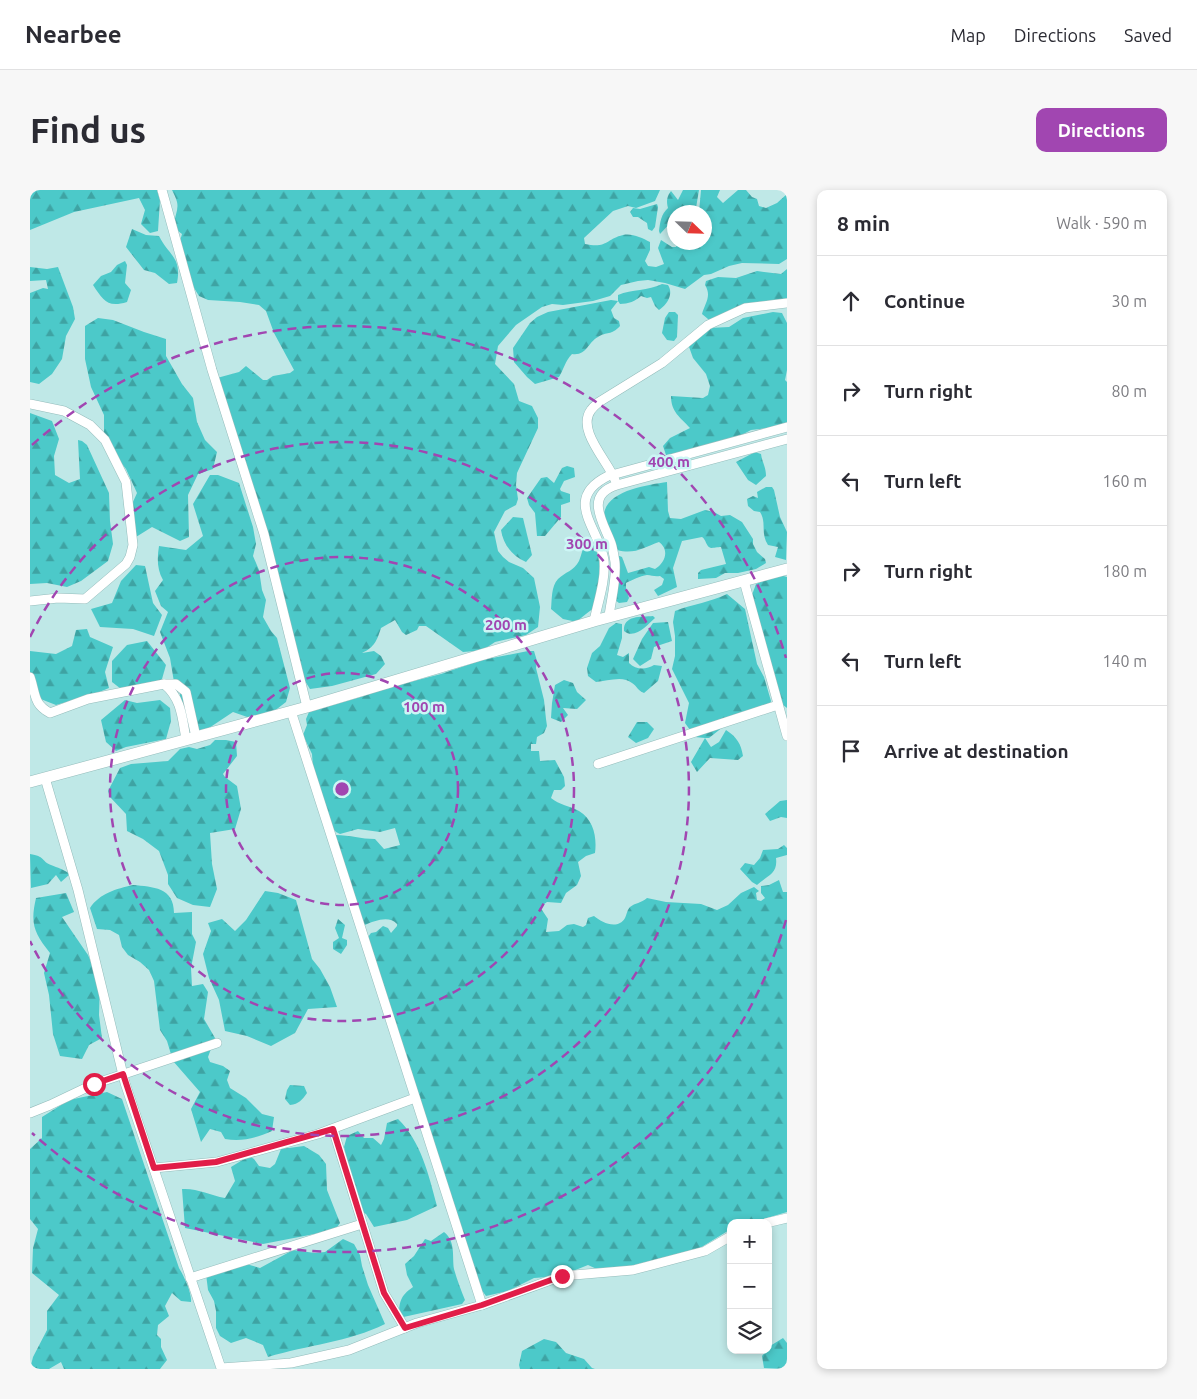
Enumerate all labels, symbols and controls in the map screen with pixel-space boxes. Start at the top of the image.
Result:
text: Nearbee [25,21,122,48]
text: Map [950,25,986,45]
text: Directions [1014,25,1096,45]
text: Saved [1124,25,1172,45]
button: Directions [1036,108,1167,152]
text: Find us [30,110,146,150]
north arrow [667,205,712,250]
text: 8 min [837,211,890,235]
text: Walk · 590 m [1056,214,1147,232]
icon: ahead [837,287,865,315]
text: Continue [884,290,965,312]
text: 30 m [1111,292,1147,310]
icon: right [837,377,865,405]
text: Turn right [884,380,972,402]
text: 80 m [1111,382,1147,400]
text: 400 m [648,453,690,470]
icon: left [837,467,865,495]
text: Turn left [884,470,962,492]
text: 160 m [1102,472,1147,490]
text: 300 m [566,535,608,552]
icon: right [837,557,865,585]
text: Turn right [884,560,972,582]
text: 180 m [1102,562,1147,580]
text: 200 m [485,616,527,633]
icon: left [837,647,865,675]
text: Turn left [884,650,962,672]
text: 140 m [1102,652,1147,670]
text: 100 m [403,698,445,715]
icon: arrive [837,737,865,765]
text: Arrive at destination [884,740,1069,762]
centre of rings [333,780,351,798]
route start [83,1073,106,1096]
map controls [727,1219,772,1354]
button: + [727,1219,772,1264]
button: − [727,1264,772,1309]
route end [551,1265,574,1288]
button: layers [727,1309,772,1354]

